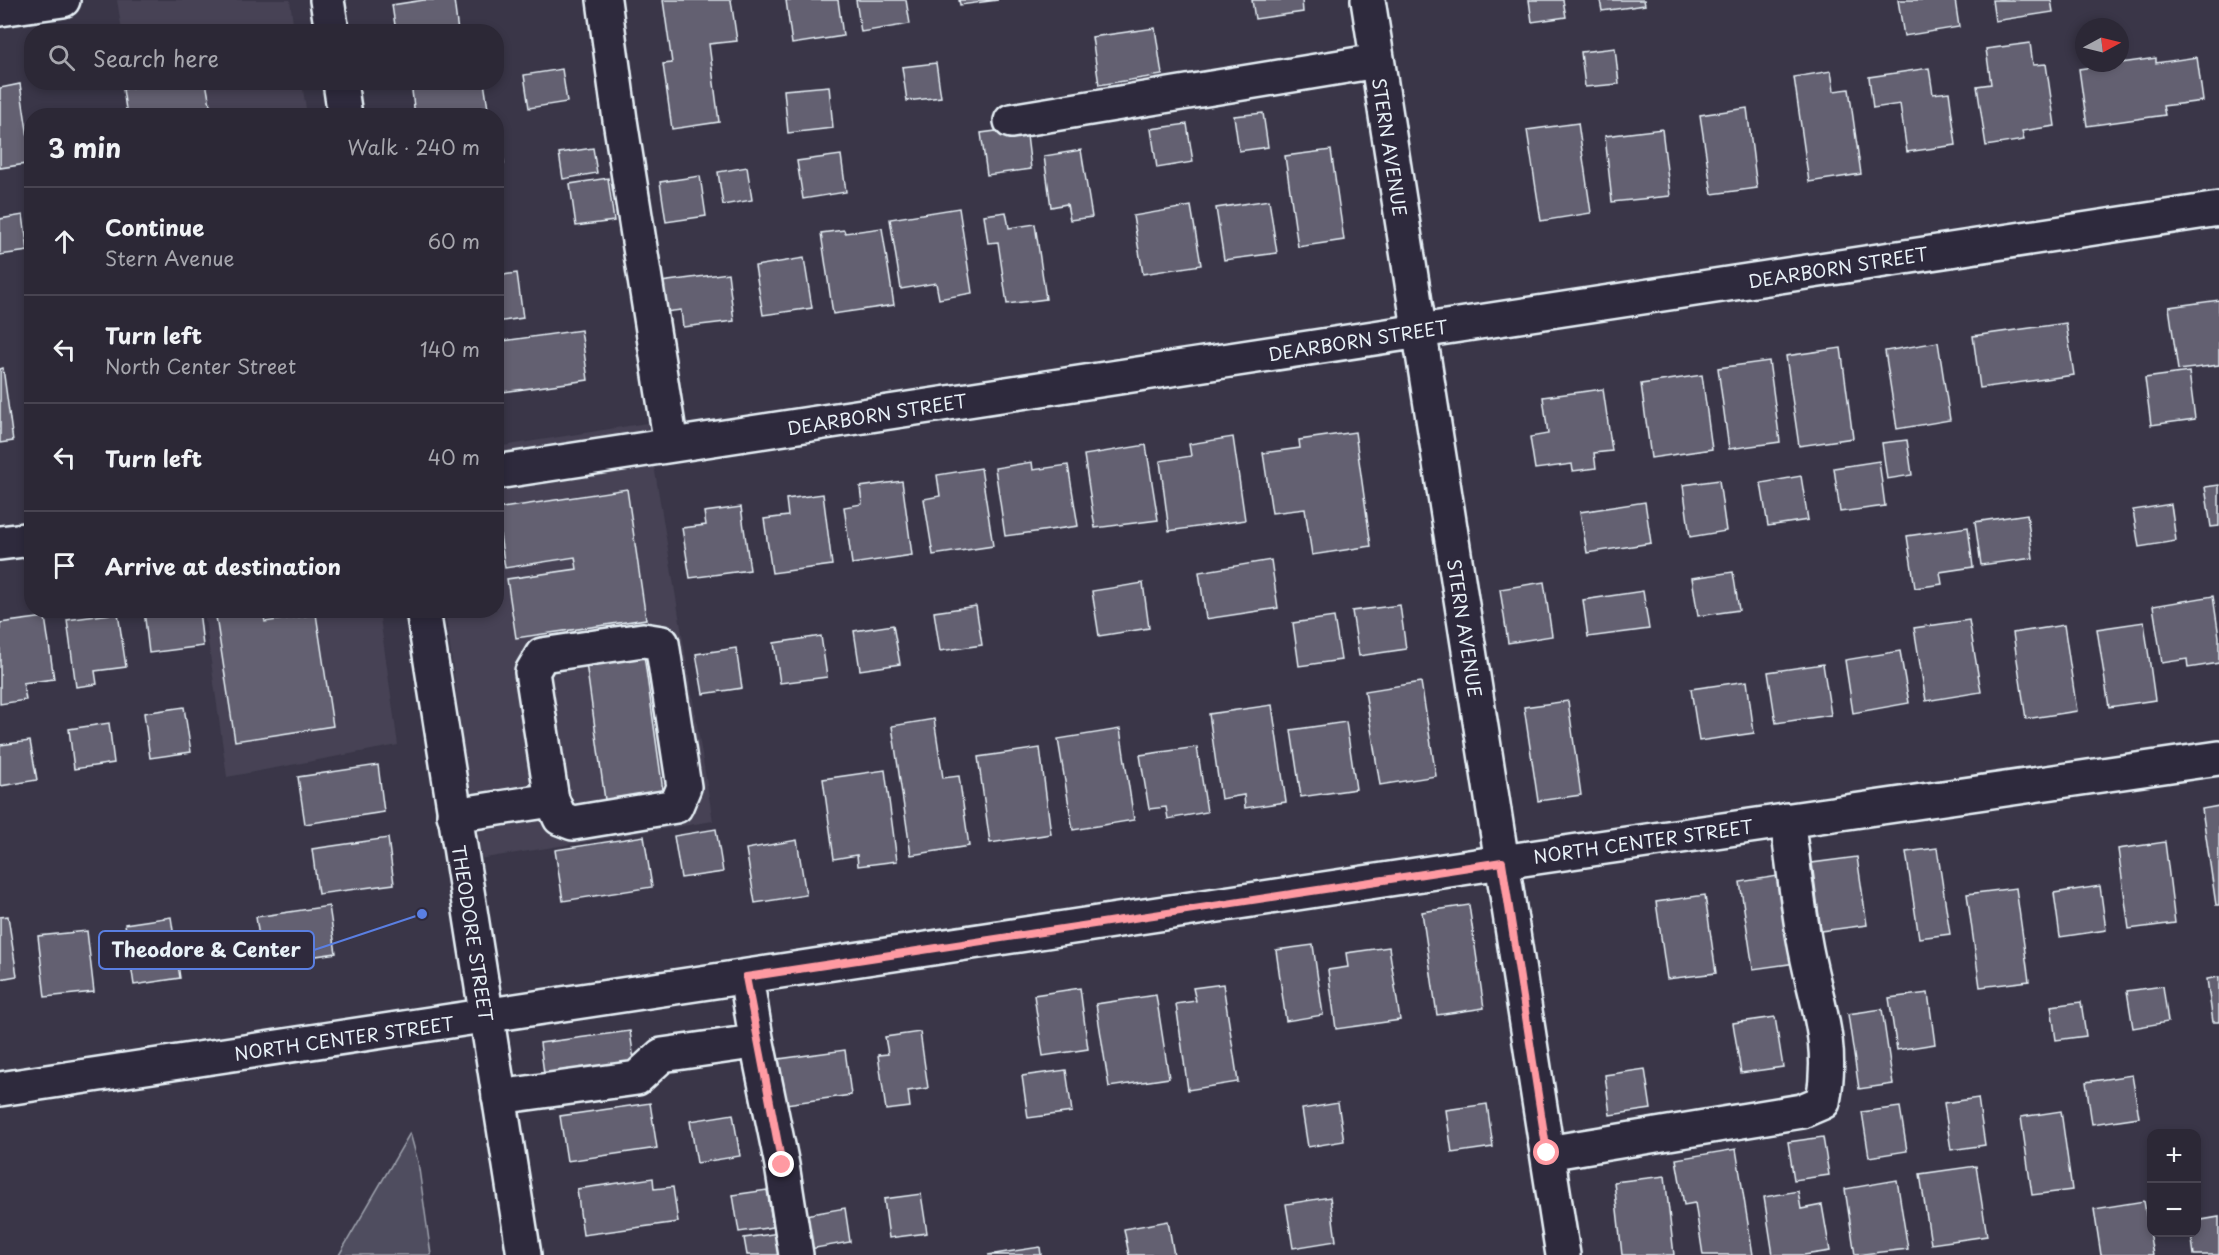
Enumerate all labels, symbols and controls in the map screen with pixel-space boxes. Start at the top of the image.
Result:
north arrow [2075,18,2129,72]
search box [24,24,504,90]
icon: search [45,41,78,74]
text: Search here [93,41,219,74]
street label: STERN AVENUE [1366,76,1414,218]
text: 3 min [48,128,121,167]
text: Walk · 240 m [347,132,480,162]
text: Continue [105,210,204,243]
icon: ahead [48,225,81,258]
text: 60 m [428,226,480,256]
street label: DEARBORN STREET [1746,239,1930,295]
text: Stern Avenue [105,243,234,273]
street label: DEARBORN STREET [1266,312,1450,368]
text: Turn left [105,318,202,351]
icon: left [48,333,81,366]
text: 140 m [420,334,480,364]
text: North Center Street [105,351,296,381]
street label: DEARBORN STREET [785,386,969,442]
icon: left [48,441,81,474]
text: Turn left [105,441,202,474]
text: 40 m [428,442,480,472]
icon: arrive [48,549,81,582]
text: Arrive at destination [105,549,341,582]
street label: STERN AVENUE [1441,557,1489,699]
street label: NORTH CENTER STREET [1532,812,1755,870]
street label: THEODORE STREET [446,843,500,1024]
callout: Theodore & Center [99,931,314,969]
text: Theodore & Center [111,934,301,964]
street label: NORTH CENTER STREET [233,1009,456,1067]
map controls [2147,1129,2201,1237]
button: + [2147,1129,2201,1183]
route start [1533,1139,1559,1165]
route end [768,1151,794,1177]
button: − [2147,1183,2201,1237]

